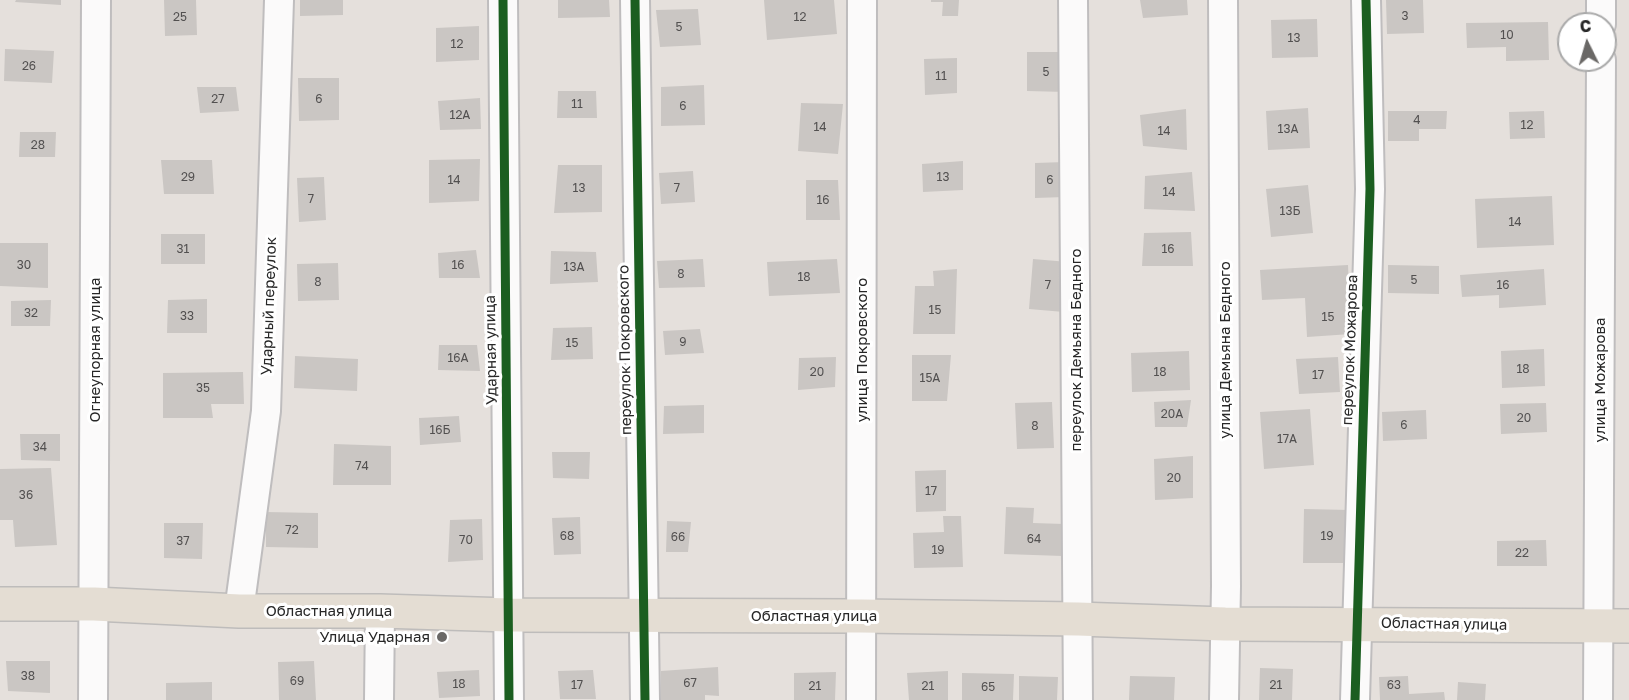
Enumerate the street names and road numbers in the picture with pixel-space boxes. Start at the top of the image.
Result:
street label: Ударный переулок [258,236,280,376]
street label: переулок Демьяна Бедного [1067,248,1085,452]
street label: улица Демьяна Бедного [1216,261,1234,439]
street label: переулок Покровского [615,265,635,435]
street label: переулок Можарова [1338,274,1362,426]
street label: Огнеупорная улица [86,277,104,423]
street label: улица Покровского [853,278,871,422]
street label: Ударная улица [481,295,501,405]
street label: улица Можарова [1591,318,1609,442]
street label: Областная улица [266,602,392,620]
street label: Областная улица [751,607,877,625]
street label: Областная улица [1381,614,1507,634]

